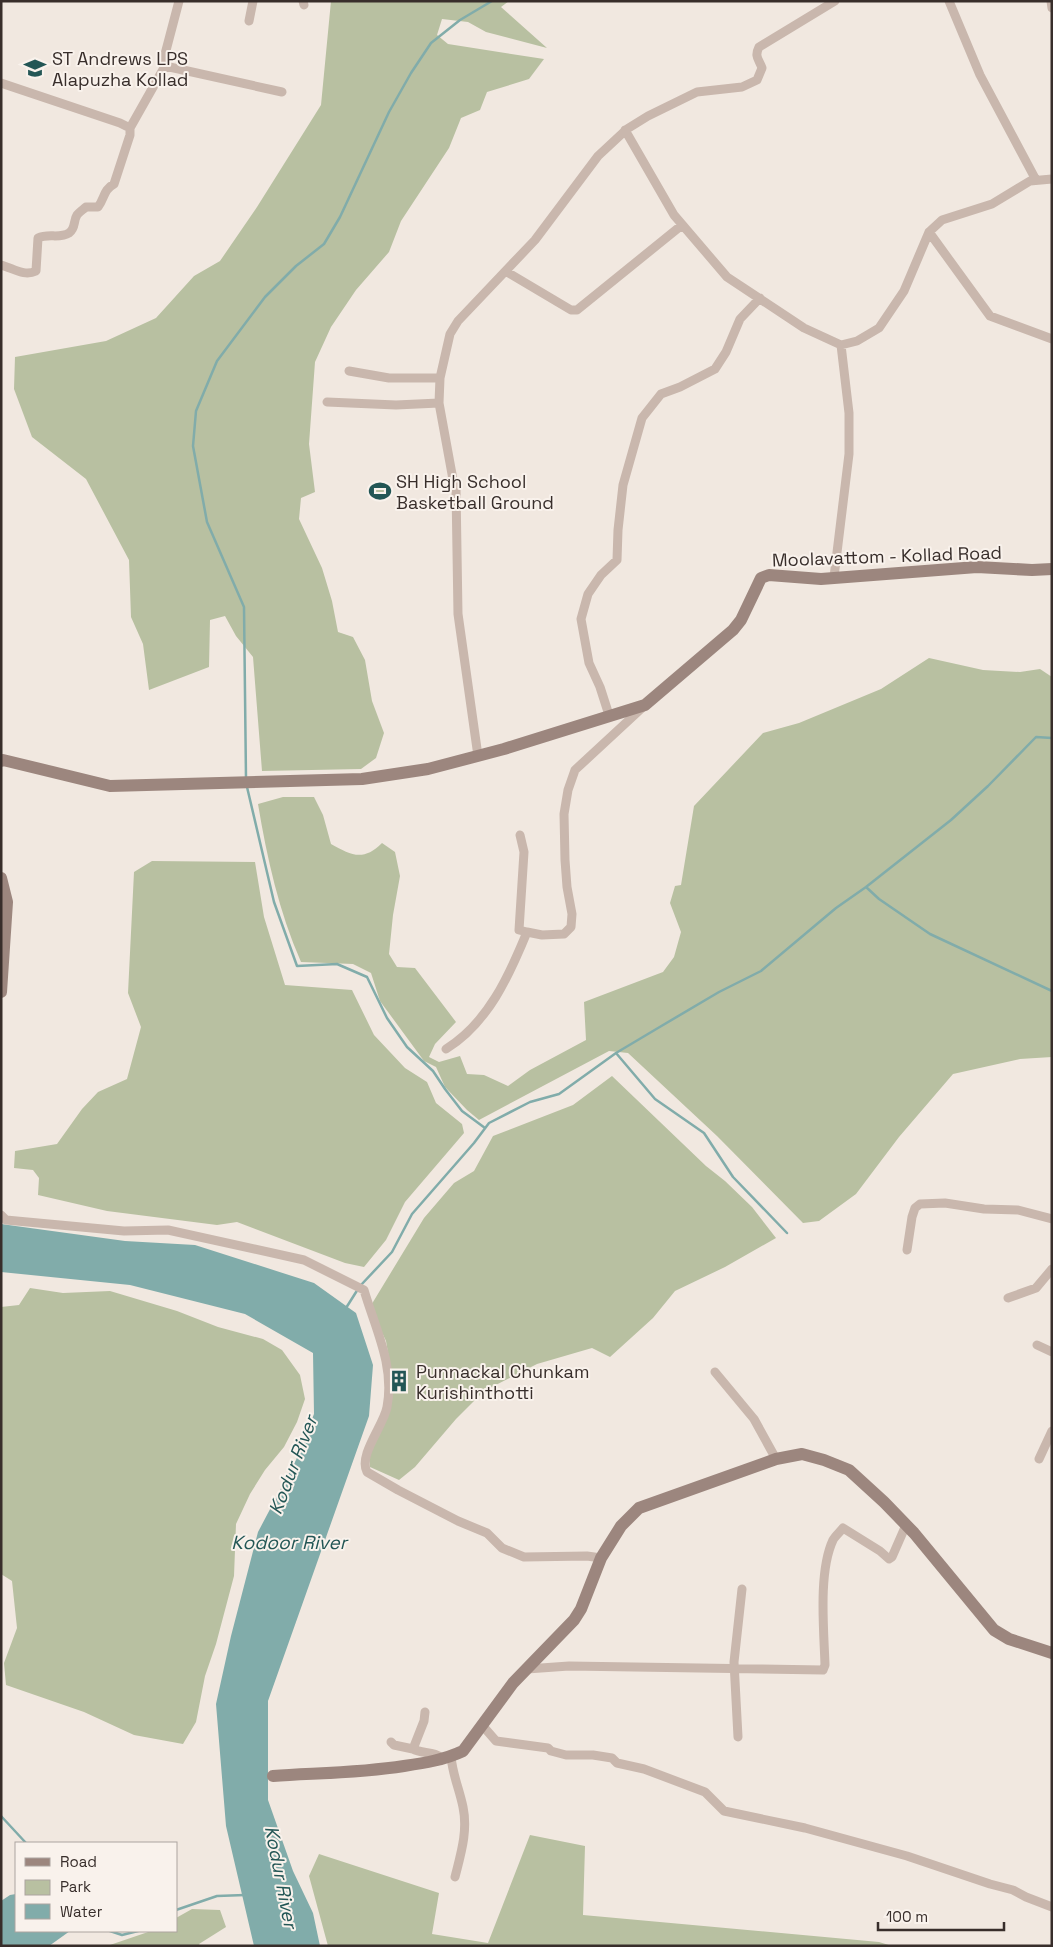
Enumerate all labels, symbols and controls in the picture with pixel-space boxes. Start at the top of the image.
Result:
place label: ST Andrews LPS Alapuzha Kollad [52,47,188,91]
school or university icon: ST Andrews LPS Alapuzha Kollad [22,55,48,81]
place label: SH High School Basketball Ground [396,470,554,514]
sports icon: SH High School Basketball Ground [367,478,393,504]
street label: Moolavattom - Kollad Road [772,540,1002,572]
place label: Punnackal Chunkam Kurishinthotti [416,1360,589,1404]
building icon: Punnackal Chunkam Kurishinthotti [386,1368,412,1394]
water label: Kodur River [263,1410,324,1518]
water label: Kodoor River [231,1530,349,1555]
water label: Kodur River [259,1824,304,1932]
legend [15,1842,178,1932]
text: Road [60,1852,97,1871]
text: Park [60,1877,91,1896]
scale bar [878,1900,1004,1932]
text: Water [60,1902,103,1921]
text: 100 m [886,1907,928,1926]

